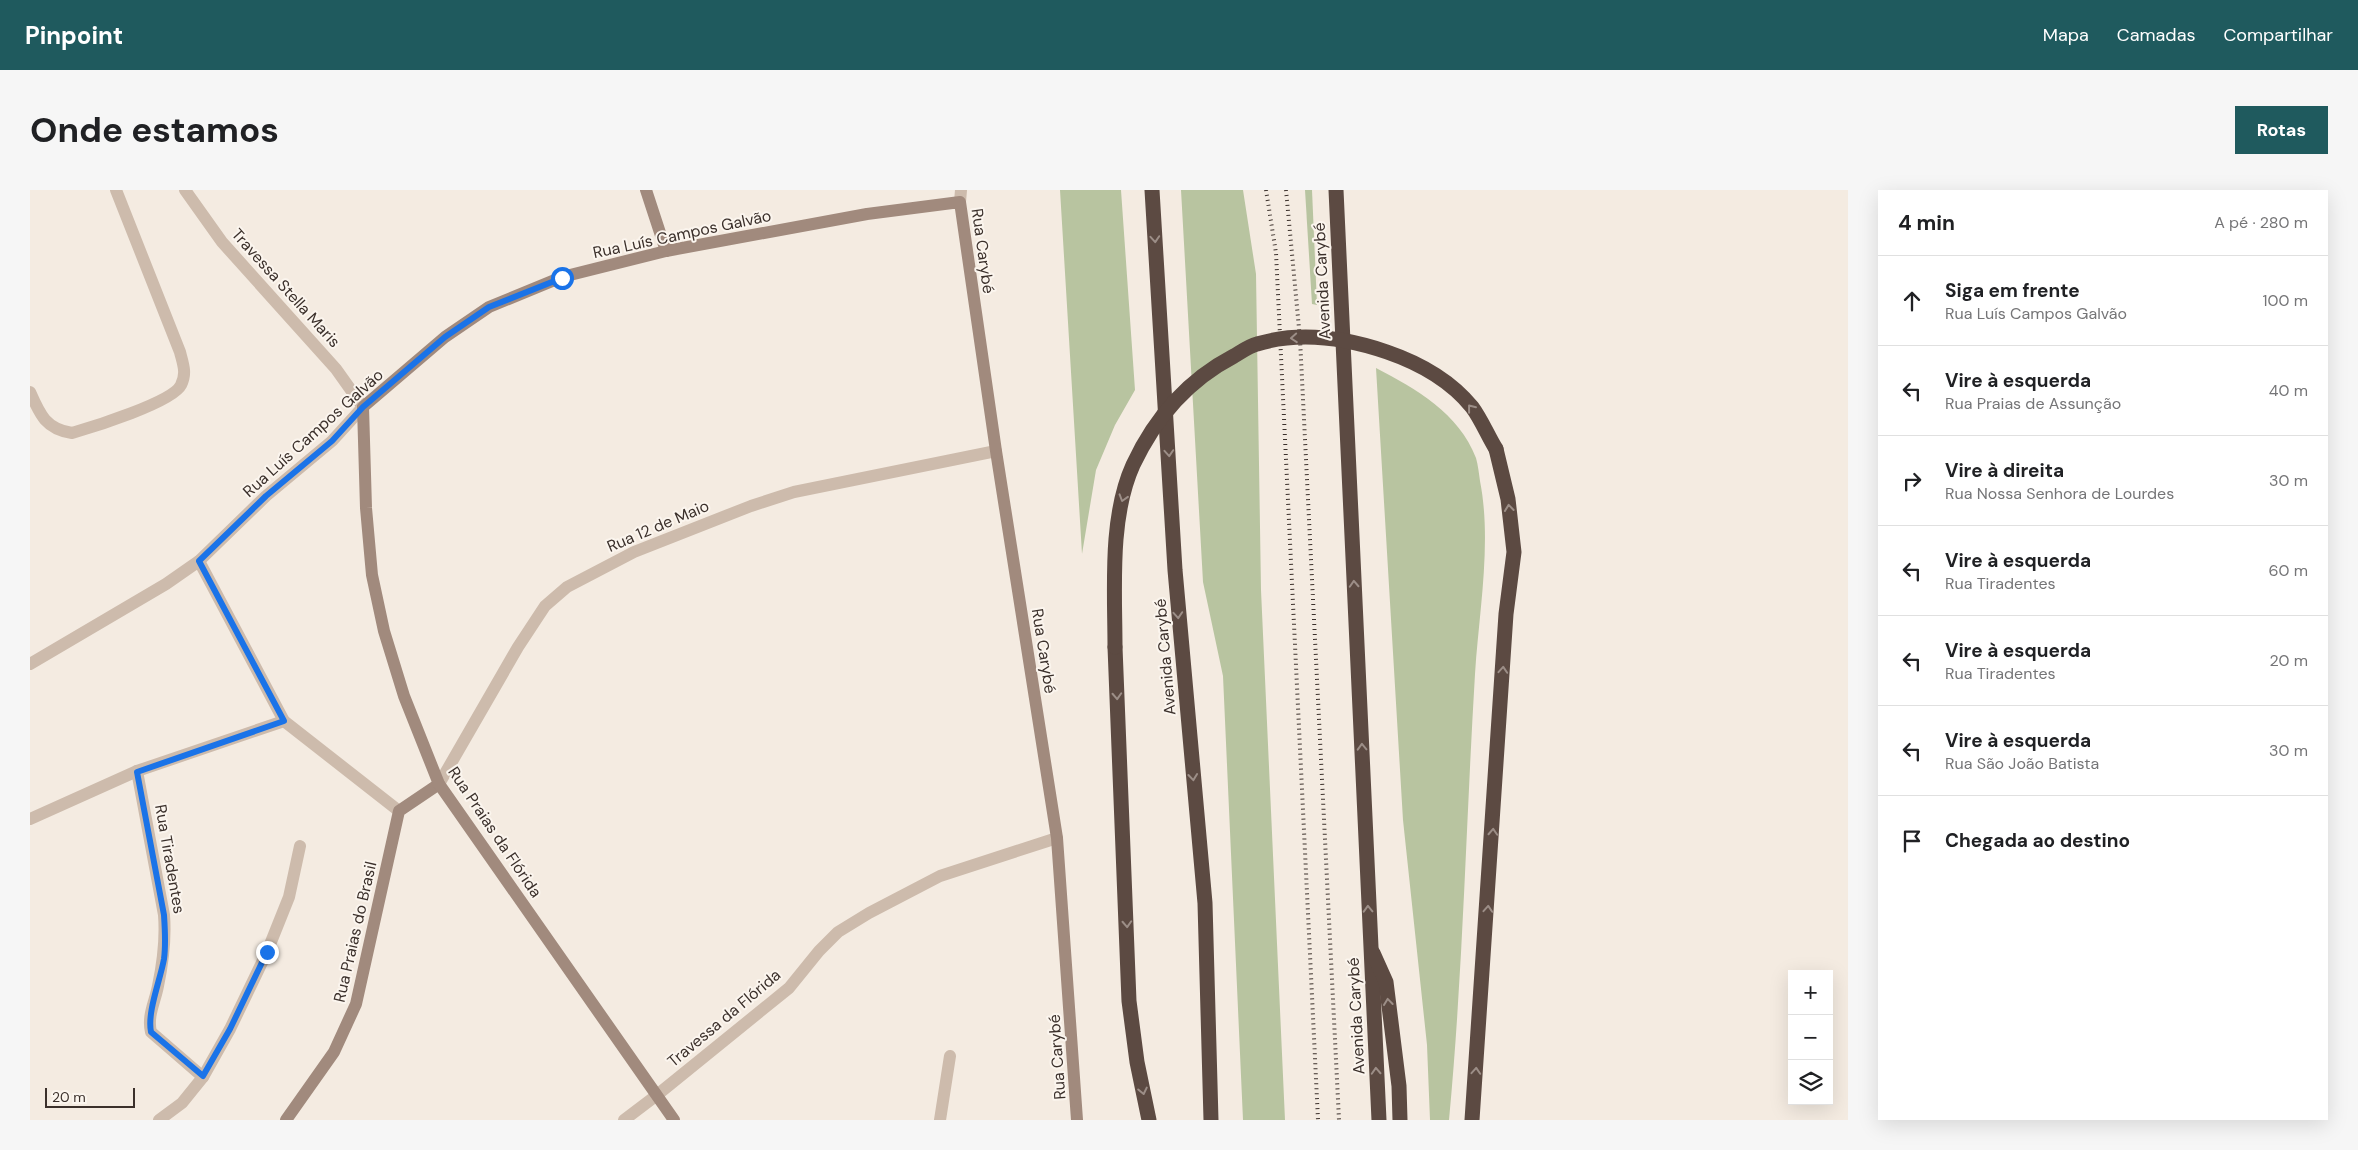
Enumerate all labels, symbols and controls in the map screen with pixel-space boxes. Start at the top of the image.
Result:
text: Pinpoint [25,20,123,51]
text: Mapa [2043,23,2089,47]
text: Camadas [2117,23,2195,47]
text: Compartilhar [2223,23,2333,47]
button: Rotas [2235,106,2328,154]
text: Onde estamos [30,107,279,153]
street label: Rua Luís Campos Galvão [591,205,773,263]
street label: Rua Carybé [967,207,999,295]
text: 4 min [1898,209,1955,237]
text: A pé · 280 m [2214,212,2308,233]
street label: Avenida Carybé [1308,222,1336,340]
street label: Travessa Stella Maris [227,224,345,352]
one-way arrow [1150,235,1161,243]
route start [551,267,574,290]
text: Siga em frente [1945,278,2080,303]
icon: ahead [1898,287,1926,315]
text: 100 m [2263,290,2308,311]
text: Rua Luís Campos Galvão [1945,303,2127,324]
one-way arrow [1289,332,1297,343]
street label: Rua Luís Campos Galvão [238,364,388,502]
text: Vire à esquerda [1945,368,2091,393]
icon: left [1898,377,1926,405]
text: 40 m [2269,380,2308,401]
text: Rua Praias de Assunção [1945,393,2121,414]
one-way arrow [1468,405,1476,414]
one-way arrow [1163,449,1174,457]
text: Vire à direita [1945,458,2064,483]
icon: right [1898,467,1926,495]
text: 30 m [2269,470,2308,491]
text: Rua Nossa Senhora de Lourdes [1945,483,2174,504]
one-way arrow [1118,494,1128,502]
street label: Rua 12 de Maio [604,495,712,557]
one-way arrow [1504,504,1515,512]
text: Vire à esquerda [1945,548,2091,573]
icon: left [1898,557,1926,585]
text: 60 m [2268,560,2308,581]
text: Rua Tiradentes [1945,573,2056,594]
one-way arrow [1349,580,1360,588]
street label: Avenida Carybé [1149,598,1181,716]
street label: Rua Carybé [1027,607,1061,695]
one-way arrow [1173,612,1184,620]
text: Vire à esquerda [1945,638,2091,663]
icon: left [1898,647,1926,675]
text: 20 m [2269,650,2308,671]
text: Rua Tiradentes [1945,663,2056,684]
one-way arrow [1497,666,1508,674]
one-way arrow [1112,692,1122,700]
text: Vire à esquerda [1945,728,2091,753]
icon: left [1898,737,1926,765]
text: 30 m [2269,740,2308,761]
one-way arrow [1357,742,1367,750]
text: Rua São João Batista [1945,753,2099,774]
street label: Rua Praias da Flórida [443,763,547,901]
one-way arrow [1187,774,1198,782]
street label: Rua Tiradentes [150,803,190,915]
icon: arrive [1898,827,1926,855]
one-way arrow [1487,828,1498,836]
text: Chegada ao destino [1945,828,2130,853]
street label: Rua Praias do Brasil [329,860,381,1004]
one-way arrow [1363,905,1373,912]
one-way arrow [1482,905,1493,913]
one-way arrow [1121,920,1132,928]
route end [256,941,279,964]
street label: Avenida Carybé [1342,957,1370,1075]
street label: Travessa da Flórida [663,964,785,1072]
map controls [1788,970,1833,1105]
button: + [1788,970,1833,1015]
one-way arrow [1384,998,1394,1006]
street label: Rua Carybé [1044,1014,1070,1100]
button: − [1788,1015,1833,1060]
button: layers [1788,1060,1833,1105]
one-way arrow [1371,1067,1382,1075]
one-way arrow [1470,1067,1481,1075]
scale bar [45,1085,135,1108]
one-way arrow [1137,1086,1148,1095]
text: 20 m [52,1088,86,1106]

